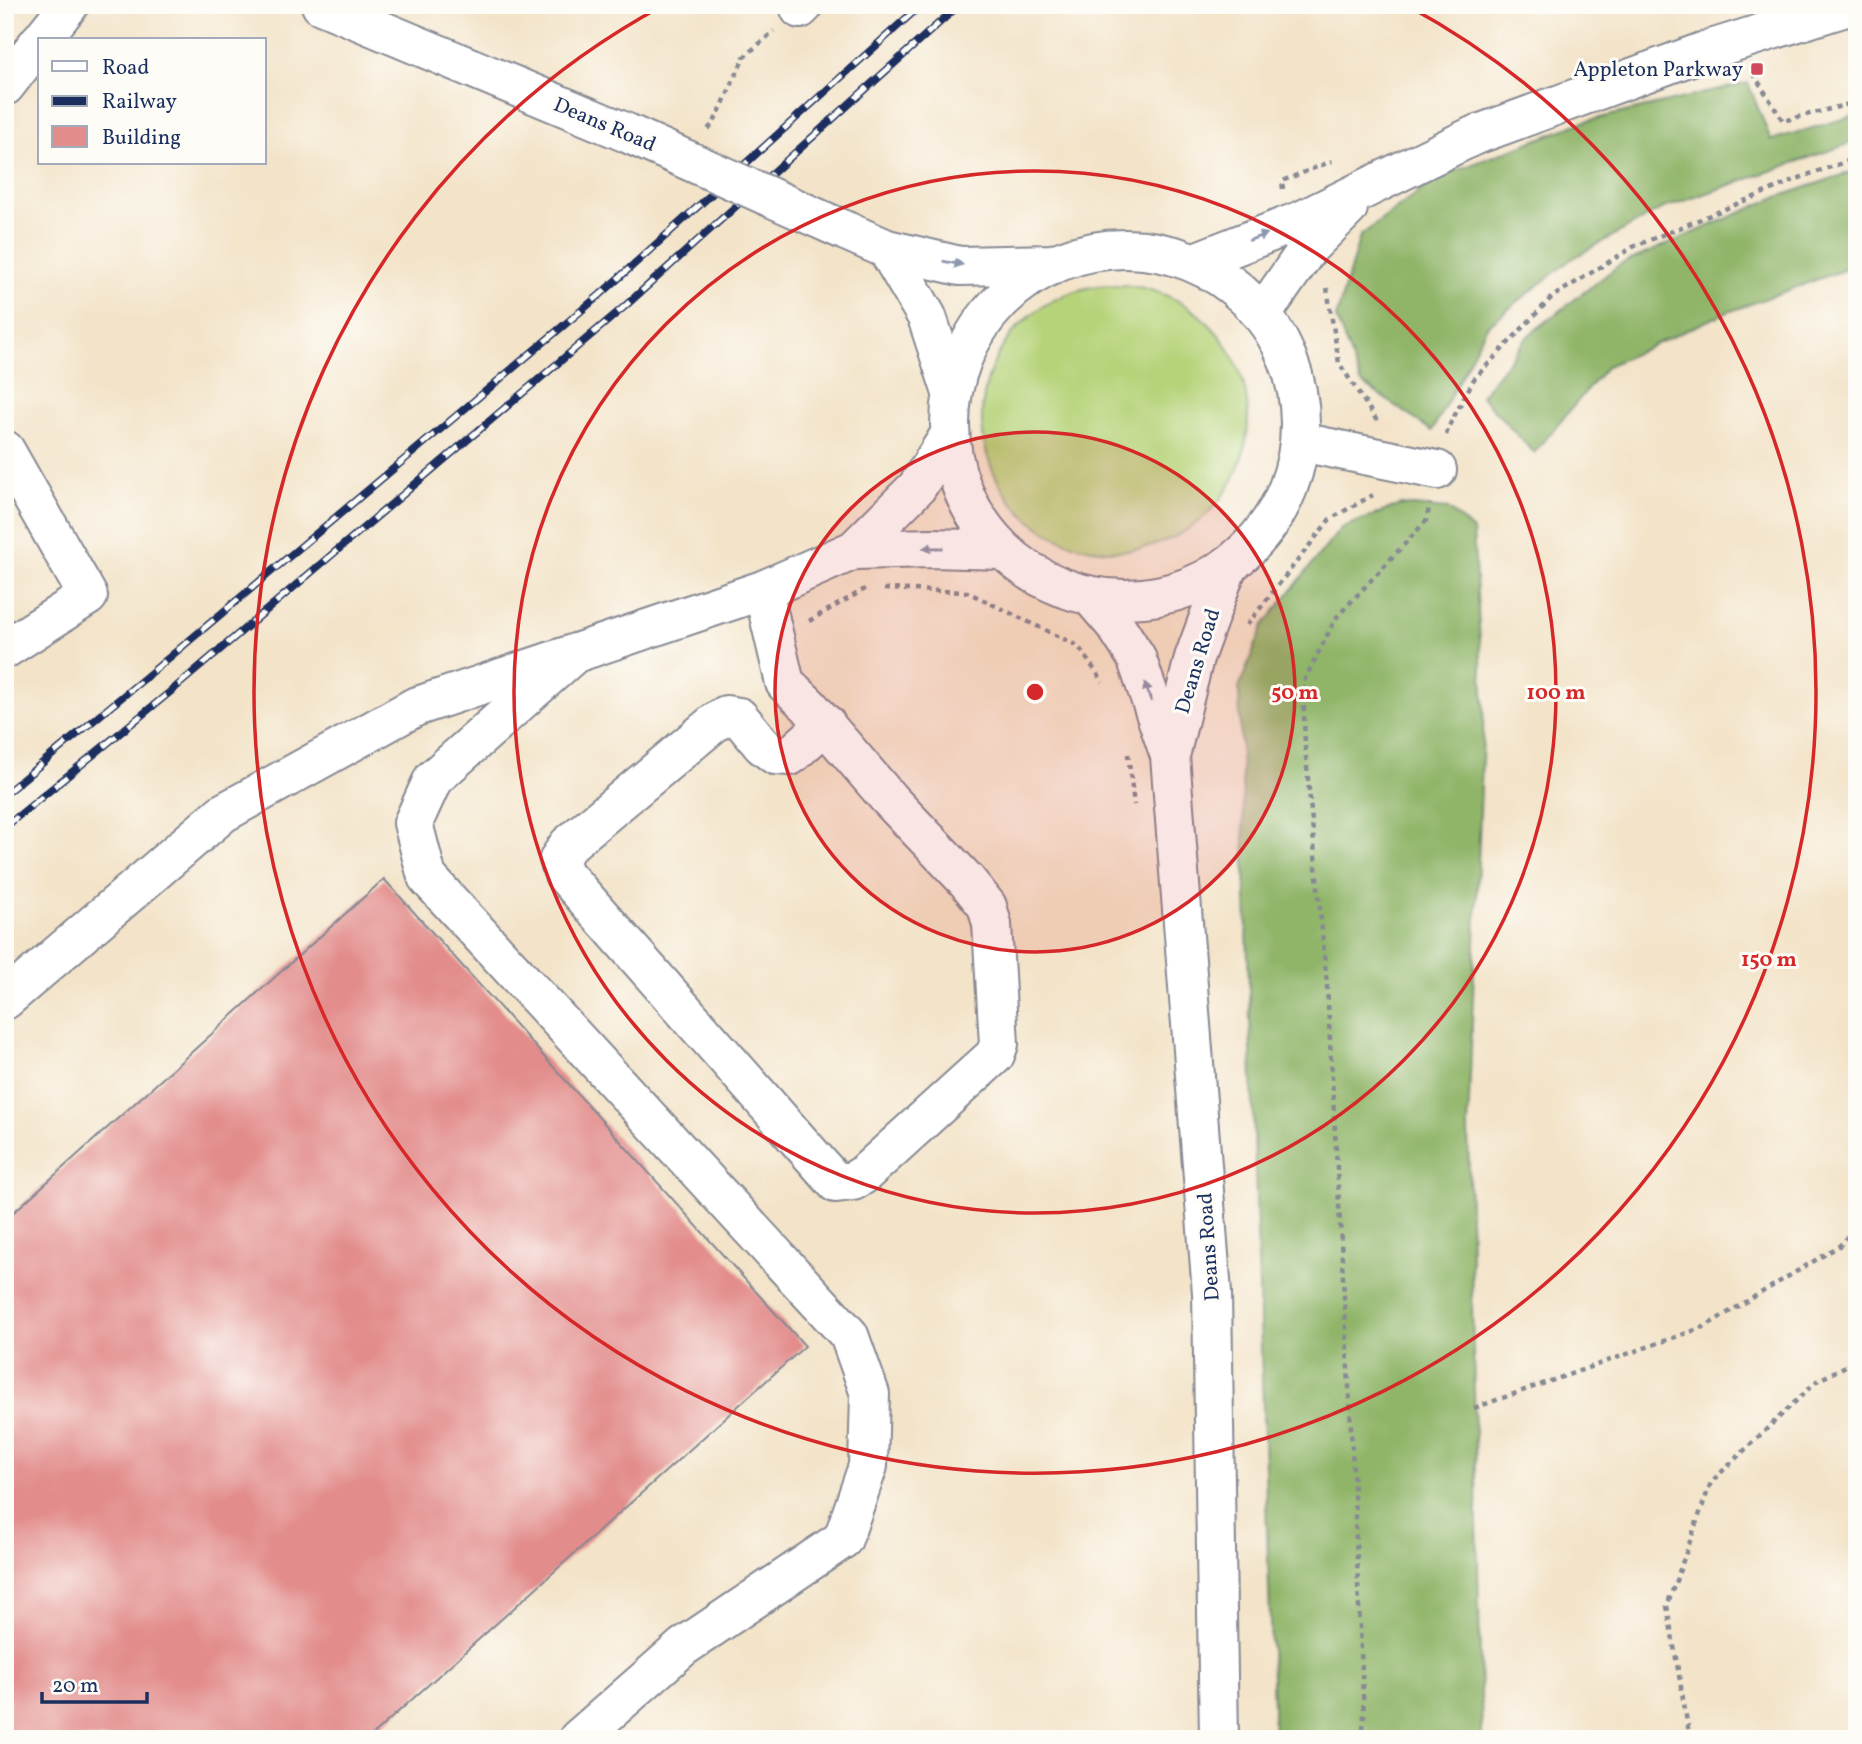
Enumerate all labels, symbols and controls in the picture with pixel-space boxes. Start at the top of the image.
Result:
legend [38,38,266,164]
text: Road [102,54,149,83]
place label: Appleton Parkway [1574,56,1744,85]
marker: Appleton Parkway [1749,61,1765,77]
text: Railway [102,88,178,117]
street label: Deans Road [549,91,660,160]
text: Building [102,124,181,153]
one-way arrow [1248,232,1269,243]
one-way arrow [942,258,964,269]
one-way arrow [922,542,944,554]
street label: Deans Road [1169,605,1228,718]
text: 50 m [1271,679,1319,708]
text: 100 m [1526,679,1586,708]
centre of rings [1023,680,1047,704]
one-way arrow [1142,681,1153,702]
text: 150 m [1741,946,1797,975]
street label: Deans Road [1191,1192,1228,1302]
scale bar [42,1660,147,1704]
text: 20 m [52,1672,98,1701]

